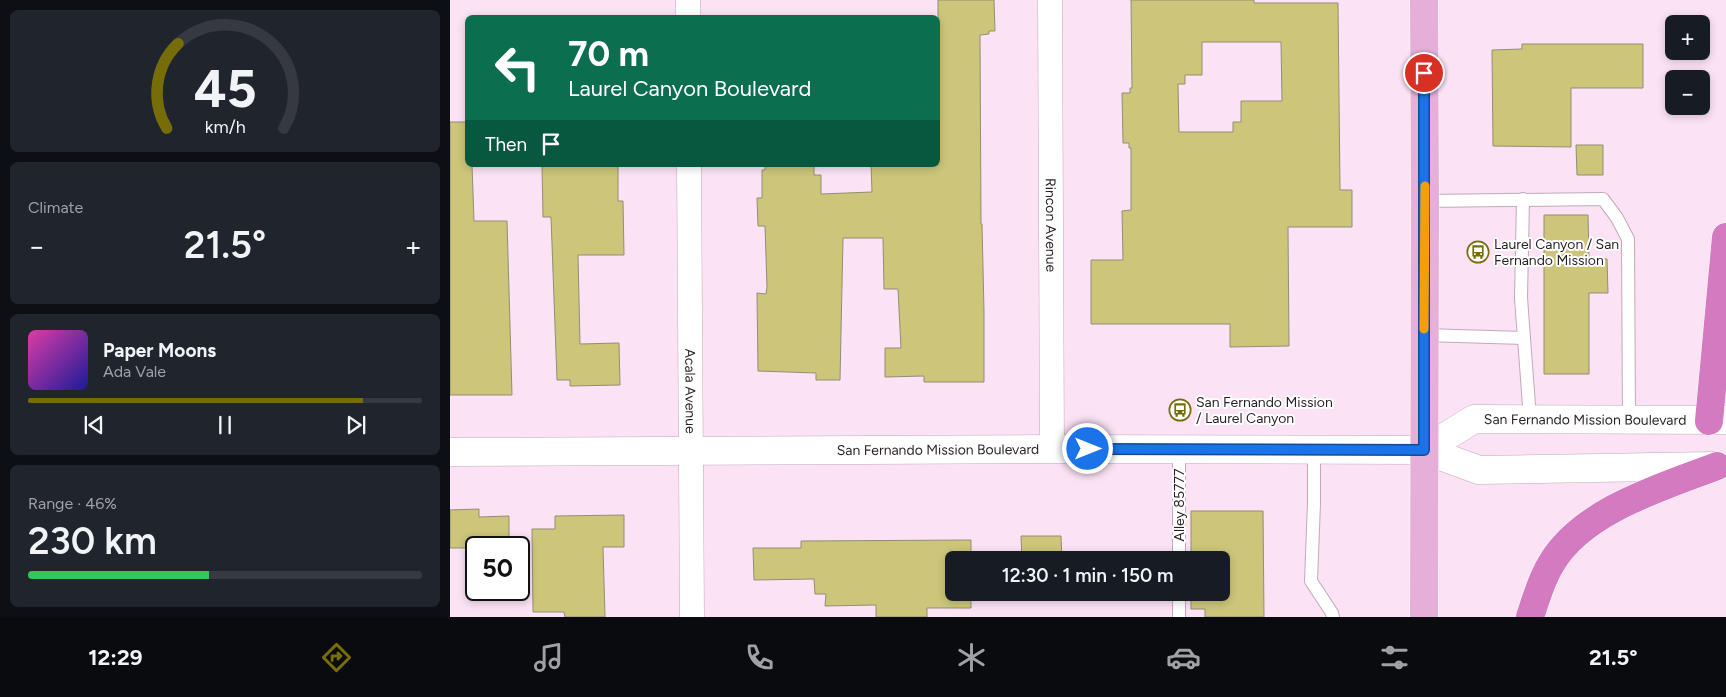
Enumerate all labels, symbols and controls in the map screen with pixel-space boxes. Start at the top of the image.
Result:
map controls [1665,15,1710,115]
button: + [1665,15,1710,60]
text: 70 m [568,33,649,75]
icon: left [485,35,550,100]
pin [1403,52,1445,94]
text: 45 [193,58,257,120]
icon: arrive [1410,59,1438,87]
button: − [1665,70,1710,115]
text: Laurel Canyon Boulevard [568,75,811,102]
text: km/h [205,116,245,137]
icon: arrive [537,130,565,158]
text: Then [485,133,527,156]
street label: Rincon Avenue [1042,178,1060,272]
text: Climate [28,198,83,217]
text: 21.5° [184,222,266,268]
text: − [28,229,45,263]
text: + [405,229,422,263]
place label: Laurel Canyon / San Fernando Mission [1494,236,1619,269]
bus stop icon: Laurel Canyon / San Fernando Mission [1466,240,1490,264]
text: Paper Moons [103,339,216,362]
street label: Acala Avenue [682,348,699,434]
text: Ada Vale [103,362,166,381]
place label: San Fernando Mission / Laurel Canyon [1196,394,1333,427]
bus stop icon: San Fernando Mission / Laurel Canyon [1168,398,1192,422]
icon: previous [80,411,108,439]
icon: pause [211,411,239,439]
icon: next [342,411,370,439]
street label: San Fernando Mission Boulevard [1484,411,1687,428]
position arrow [1061,422,1113,474]
street label: San Fernando Mission Boulevard [837,441,1039,459]
street label: Alley 85777 [1171,468,1188,542]
text: Range · 46% [28,494,117,513]
text: 230 km [28,518,157,564]
speed limit sign: 50 [465,536,530,601]
text: 12:30 · 1 min · 150 m [1002,564,1173,587]
icon: directions [319,640,354,675]
icon: music [531,640,566,675]
icon: phone [742,640,777,675]
icon: climate [954,640,989,675]
icon: car [1166,640,1201,675]
icon: filters [1377,640,1412,675]
text: 12:29 [88,644,142,671]
text: 21.5° [1589,644,1638,671]

